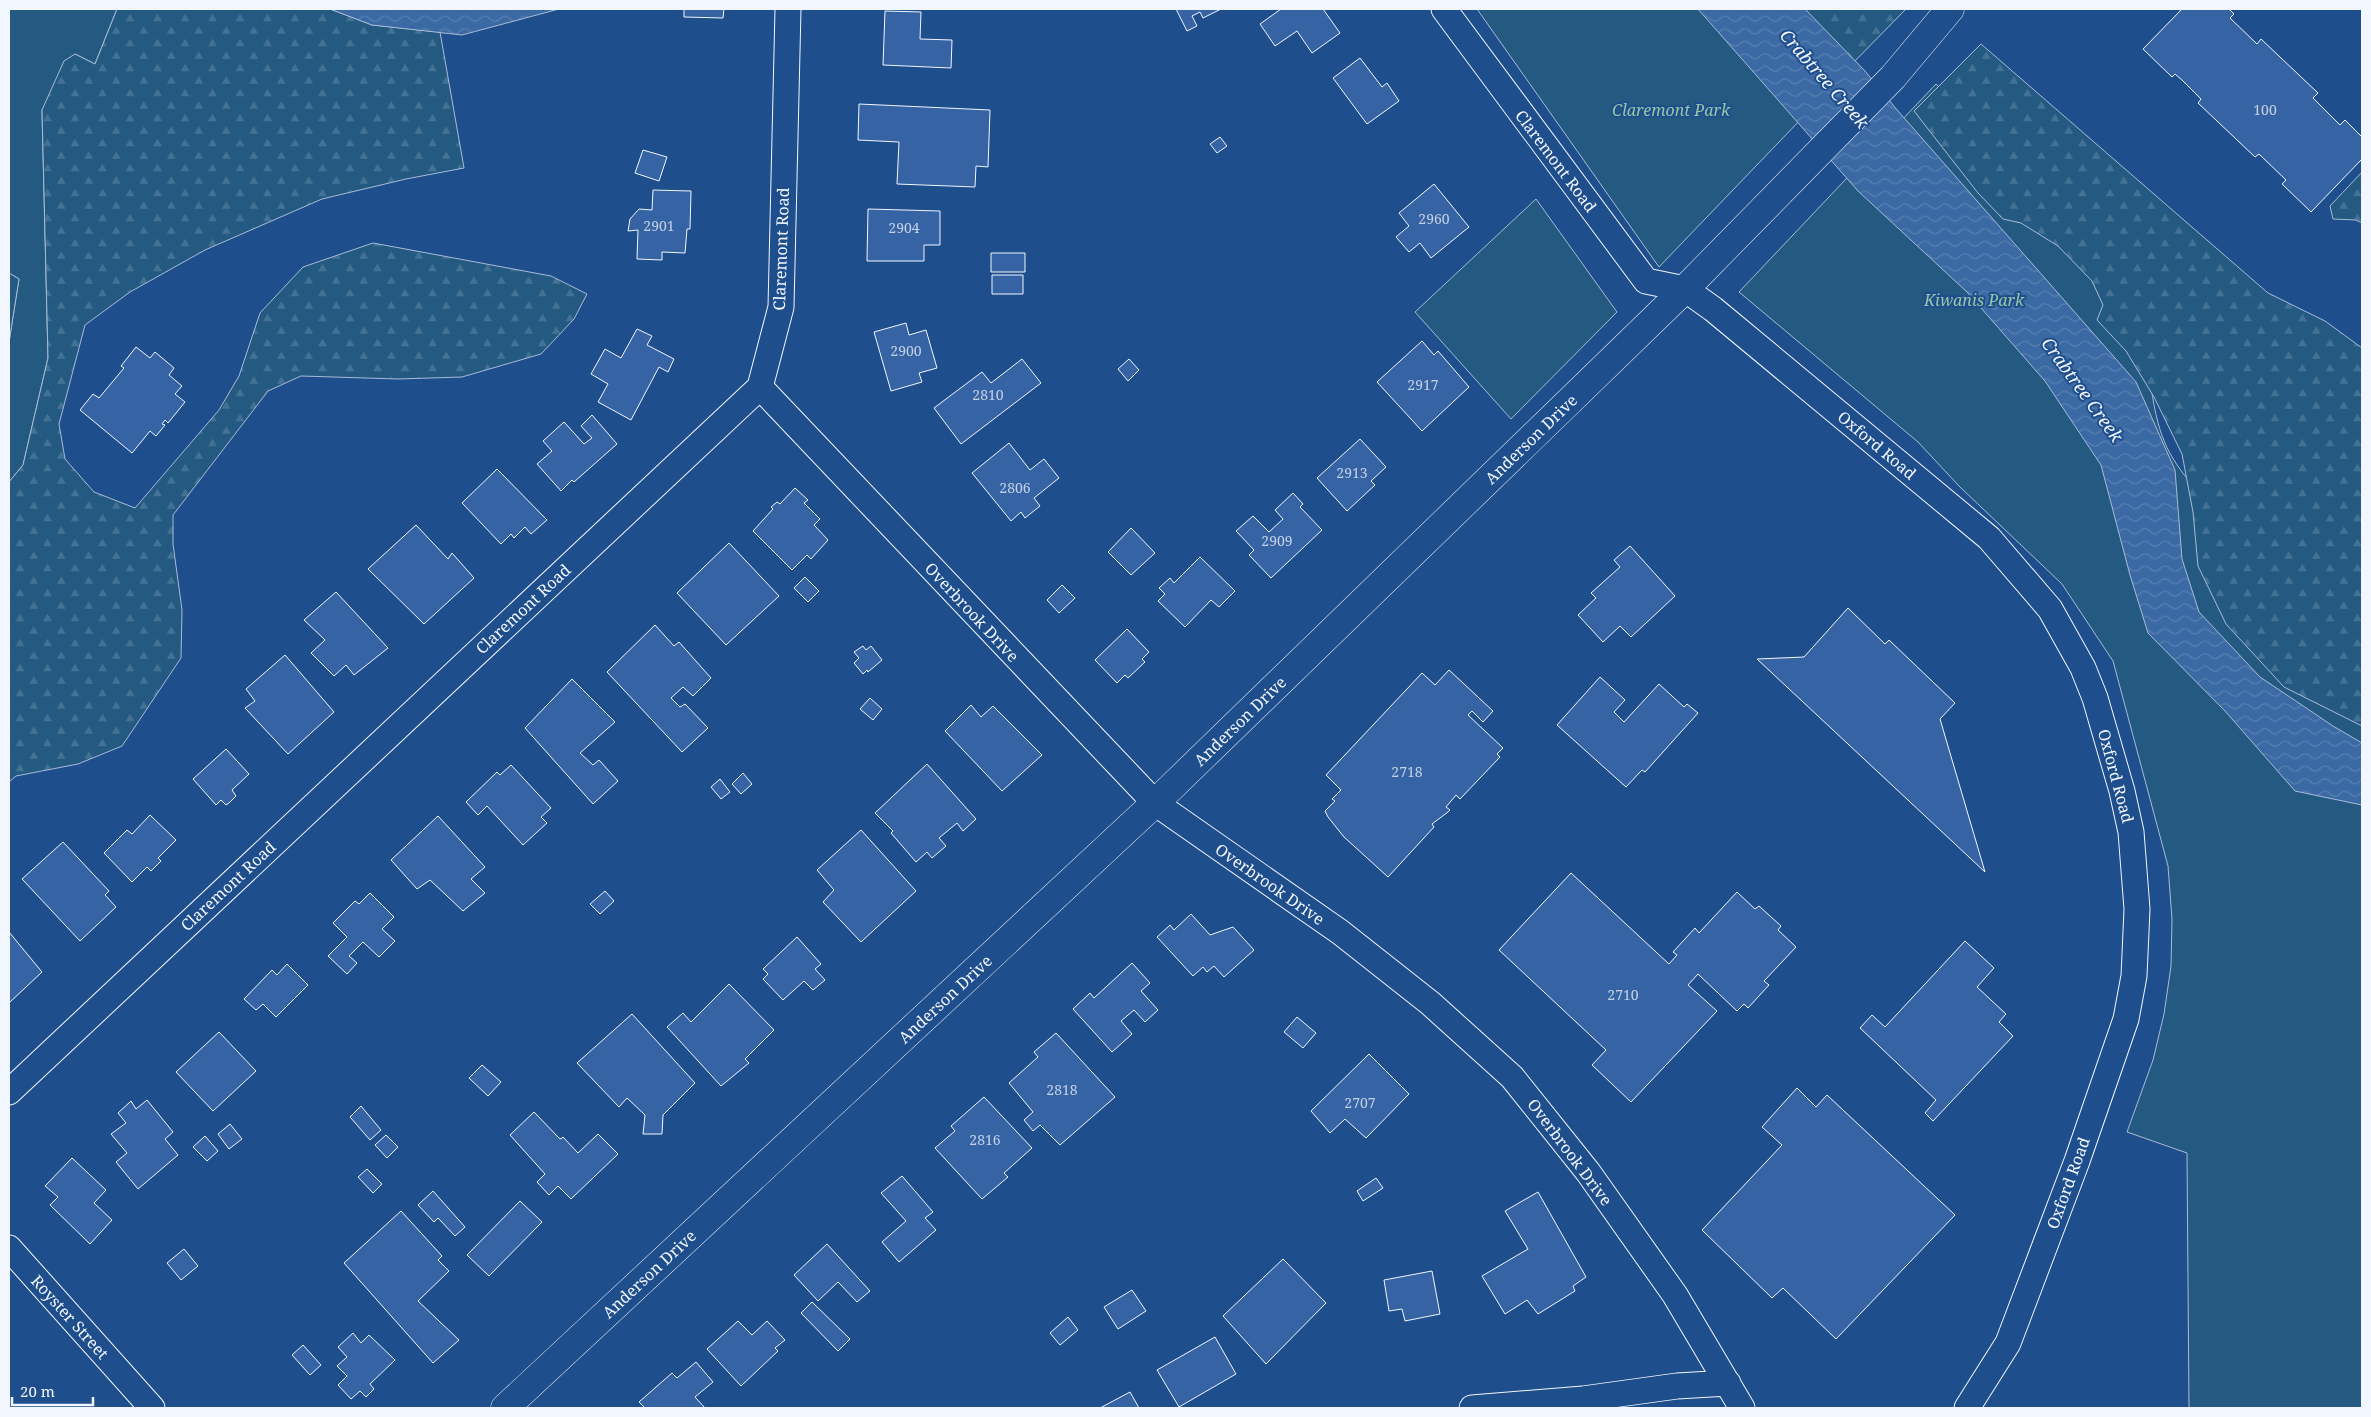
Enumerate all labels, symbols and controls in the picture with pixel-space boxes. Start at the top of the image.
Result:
water label: Crabtree Creek [1775,24,1875,134]
park label: Claremont Park [1612,99,1731,121]
house number: 100 [2253,100,2277,119]
street label: Claremont Road [1510,105,1602,217]
street label: Claremont Road [768,187,794,311]
house number: 2960 [1418,209,1450,228]
house number: 2901 [643,216,675,235]
house number: 2904 [888,218,920,237]
park label: Kiwanis Park [1923,289,2025,311]
water label: Crabtree Creek [2037,332,2130,447]
house number: 2900 [890,341,922,360]
house number: 2917 [1407,375,1439,394]
house number: 2810 [972,385,1004,404]
street label: Anderson Drive [1480,389,1582,489]
street label: Oxford Road [1833,406,1921,484]
house number: 2913 [1336,463,1368,482]
house number: 2806 [999,478,1031,497]
house number: 2909 [1261,531,1293,550]
street label: Overbrook Drive [920,557,1024,667]
street label: Claremont Road [471,559,576,659]
street label: Anderson Drive [1189,671,1291,771]
street label: Oxford Road [2093,727,2139,826]
house number: 2718 [1391,762,1423,781]
street label: Claremont Road [176,836,281,936]
street label: Overbrook Drive [1211,838,1329,930]
street label: Anderson Drive [893,950,997,1048]
house number: 2710 [1607,985,1639,1004]
house number: 2818 [1046,1080,1078,1099]
house number: 2707 [1344,1093,1376,1112]
street label: Overbrook Drive [1522,1094,1618,1210]
house number: 2816 [969,1130,1001,1149]
street label: Oxford Road [2041,1134,2095,1232]
street label: Anderson Drive [597,1225,701,1323]
street label: Royster Street [26,1270,114,1364]
scale bar [12,1374,94,1406]
text: 20 m [20,1381,55,1401]

